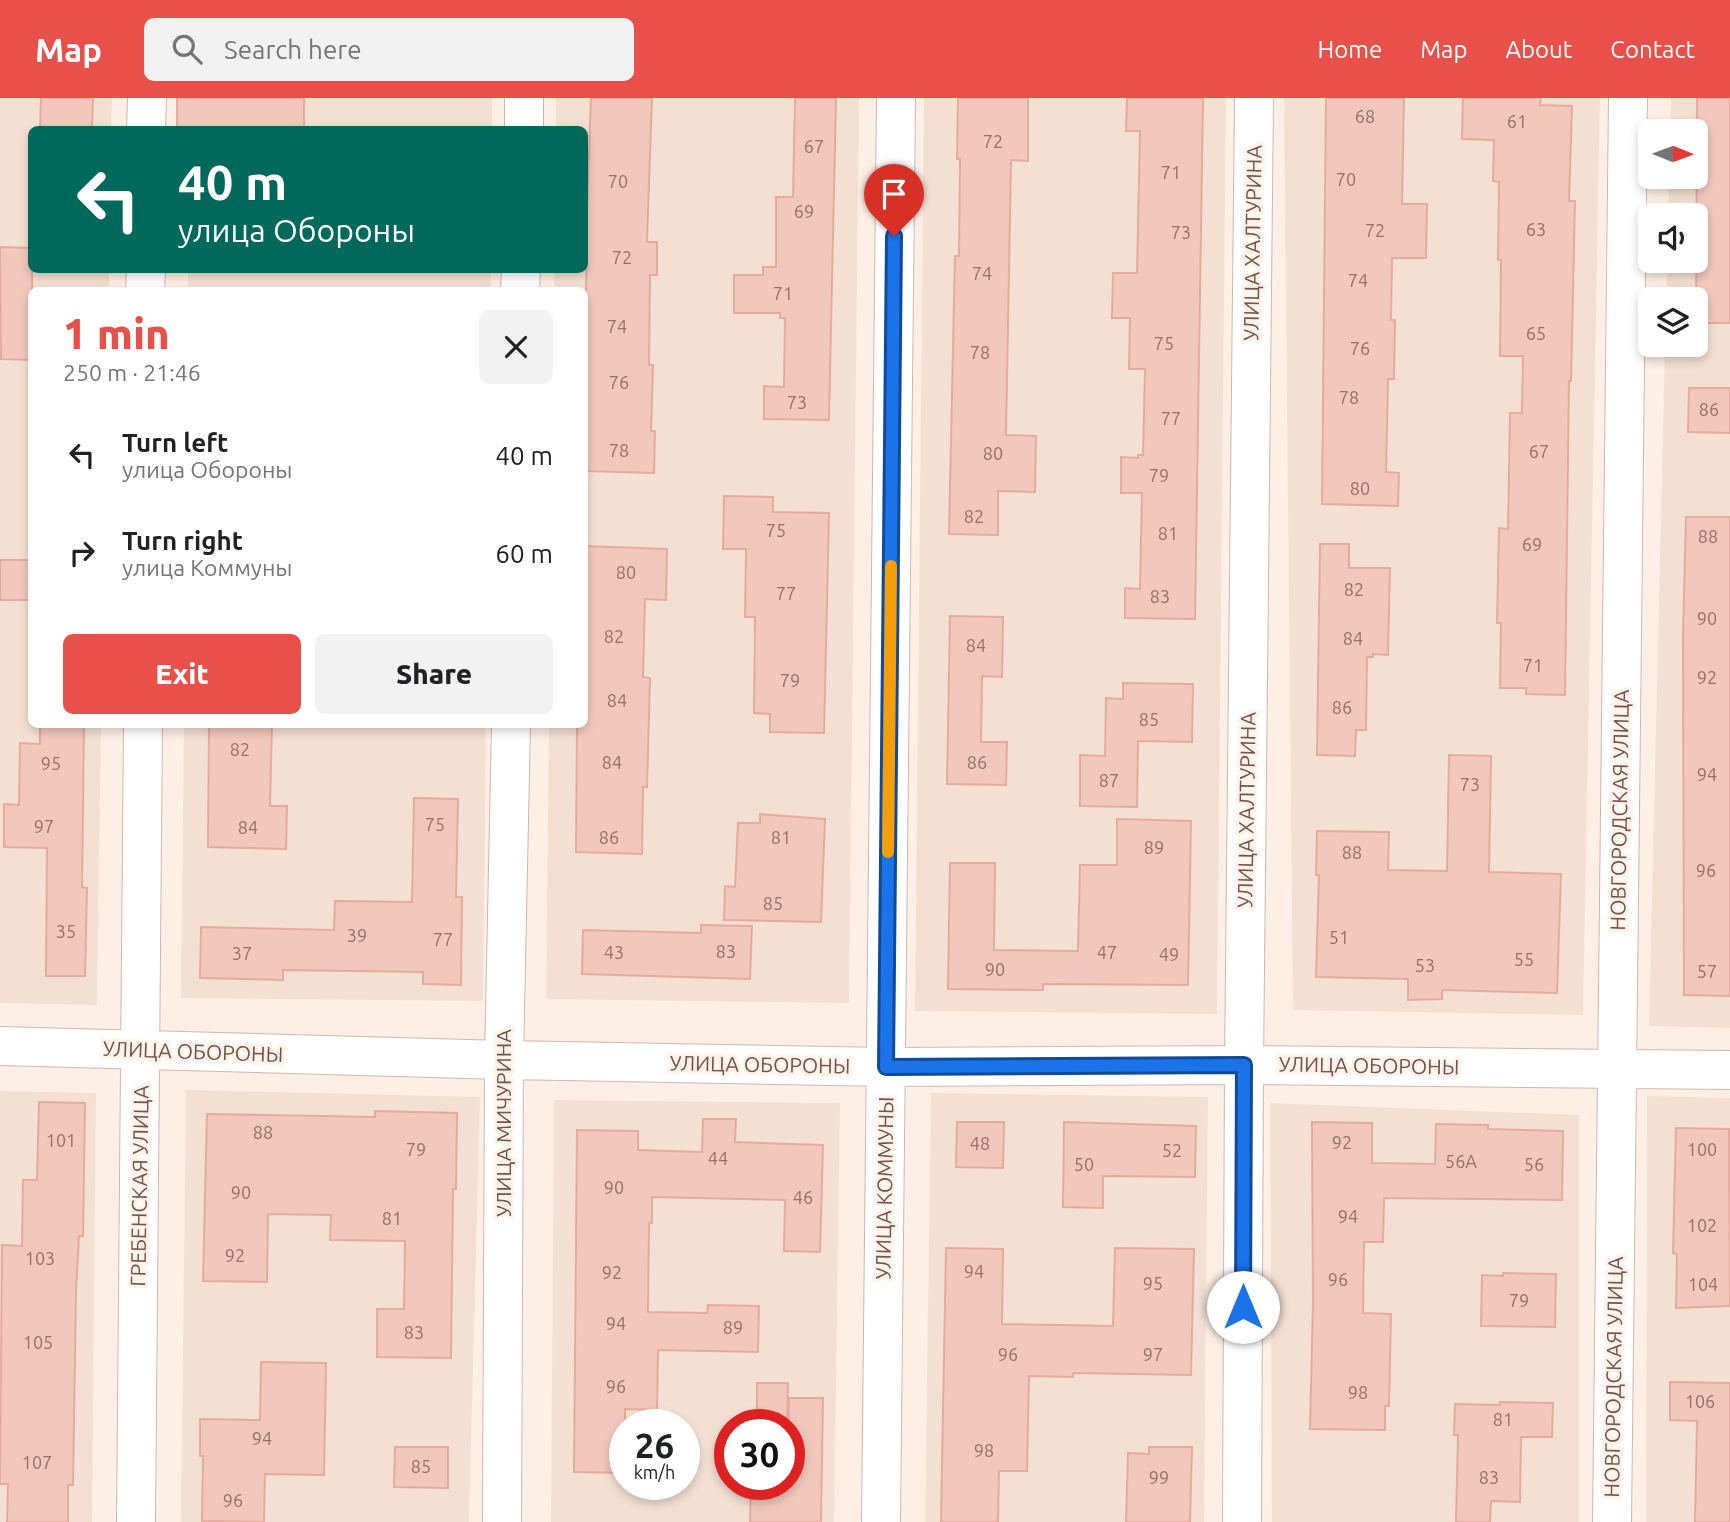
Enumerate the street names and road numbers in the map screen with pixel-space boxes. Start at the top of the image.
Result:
street label: УЛИЦА ХАЛТУРИНА [1238,145,1266,341]
street label: НОВГОРОДСКАЯ УЛИЦА [1605,689,1633,931]
street label: УЛИЦА ХАЛТУРИНА [1232,712,1260,908]
street label: УЛИЦА МИЧУРИНА [491,1029,515,1217]
street label: УЛИЦА ОБОРОНЫ [102,1036,284,1066]
street label: УЛИЦА ОБОРОНЫ [670,1050,851,1078]
street label: УЛИЦА ОБОРОНЫ [1279,1051,1460,1079]
street label: ГРЕБЕНСКАЯ УЛИЦА [125,1085,153,1287]
street label: УЛИЦА КОММУНЫ [870,1096,898,1280]
street label: НОВГОРОДСКАЯ УЛИЦА [1599,1256,1627,1498]

